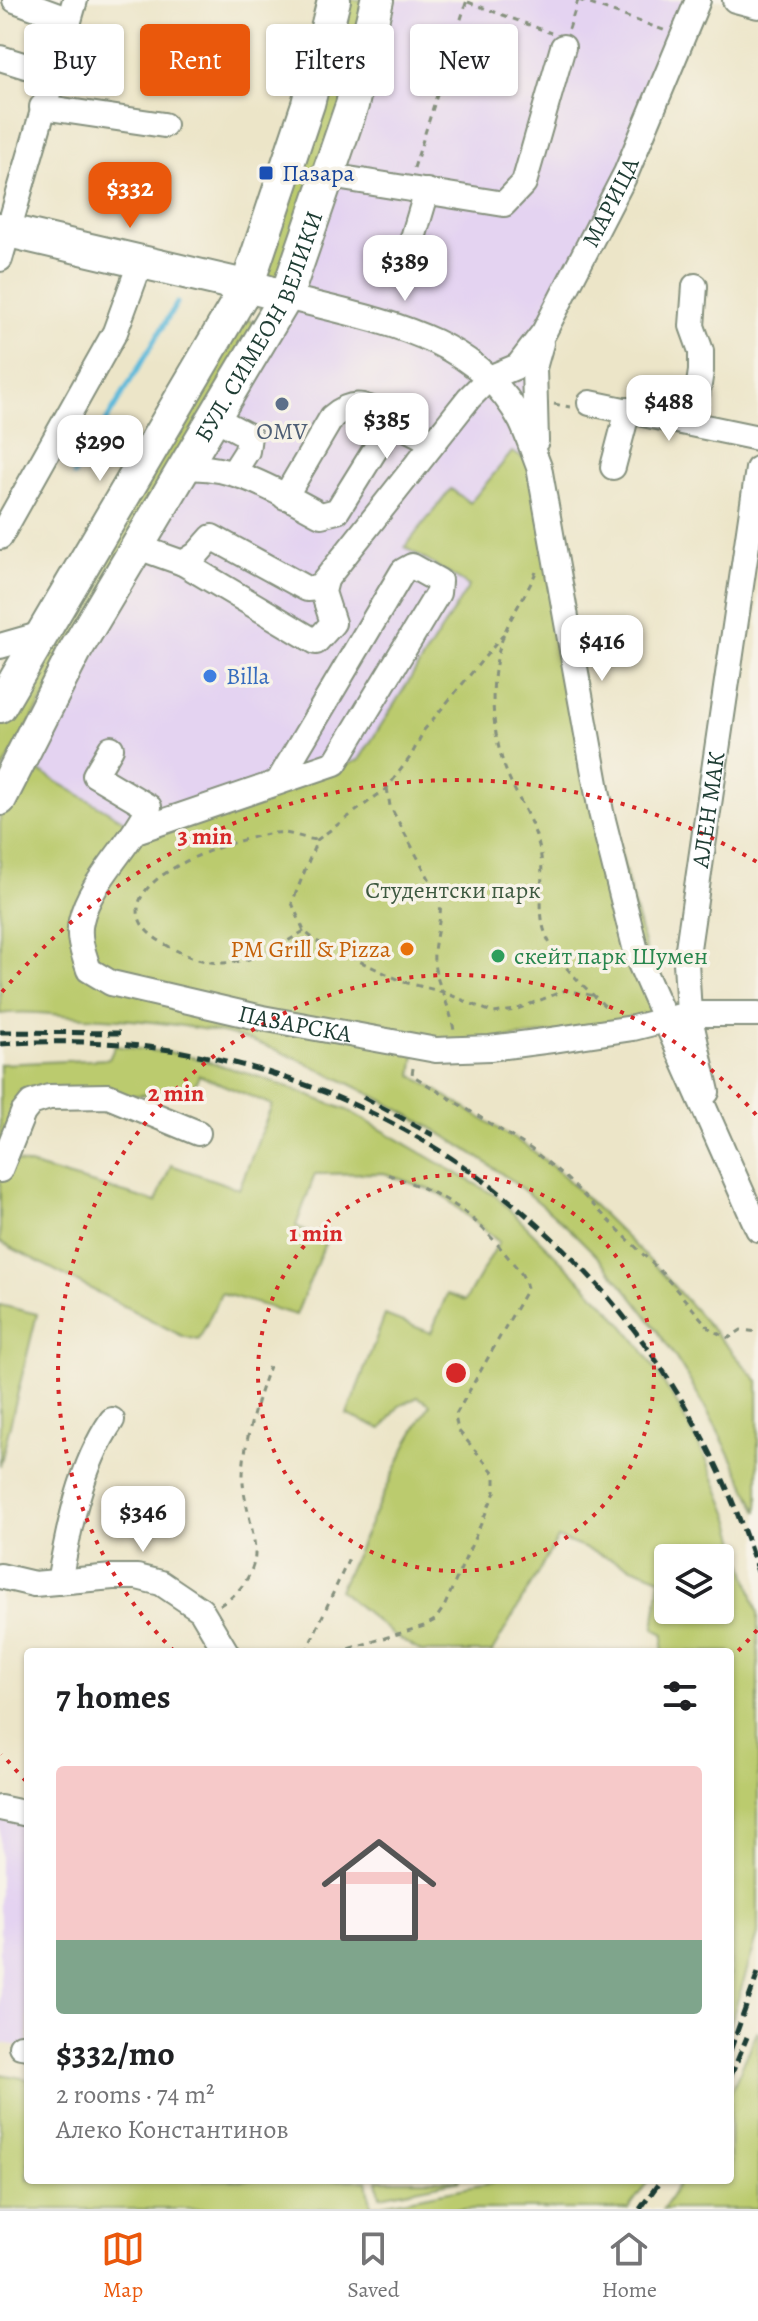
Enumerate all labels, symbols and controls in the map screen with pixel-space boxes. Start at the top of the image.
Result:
chip: Buy [24,24,124,96]
chip: Rent [140,24,250,96]
chip: Filters [266,24,394,96]
chip: New [410,24,518,96]
street label: МАРИЦА [574,152,647,253]
place label: Пазара [282,157,355,189]
pin: $332 [83,162,177,230]
marker: Пазара [257,164,275,182]
text: $332 [106,170,154,205]
street label: БУЛ. СИМЕОН ВЕЛИКИ [187,207,330,448]
pin: $389 [358,235,452,303]
text: $389 [381,243,429,278]
pin: $488 [622,375,716,443]
text: $488 [644,383,694,418]
pin: $385 [340,393,434,461]
marker: OMV [273,395,291,413]
text: $385 [364,401,410,436]
pin: $290 [53,415,147,483]
place label: OMV [256,415,308,447]
text: $290 [75,423,125,458]
pin: $416 [555,615,649,683]
text: $416 [579,623,625,658]
place label: Billa [226,660,271,692]
marker: Billa [201,667,219,685]
street label: АЛЕН МАК [684,749,733,871]
text: 3 min [177,820,233,852]
park label: Студентски парк [365,874,541,906]
place label: PM Grill & Pizza [230,933,392,965]
marker: PM Grill & Pizza [398,940,416,958]
place label: скейт парк Шумен [514,940,708,972]
marker: скейт парк Шумен [489,947,507,965]
street label: ПАЗАРСКА [235,997,355,1050]
text: 2 min [148,1077,205,1109]
text: 1 min [289,1217,343,1249]
centre of rings [442,1359,470,1387]
pin: $346 [96,1486,190,1554]
text: $346 [119,1494,167,1529]
map controls [654,1544,734,1624]
button: layers [654,1544,734,1624]
text: 7 homes [56,1673,171,1720]
icon: filters [658,1674,702,1718]
icon: home [307,1818,451,1962]
text: $332/mo [56,2030,175,2077]
text: 2 rooms · 74 m² [56,2077,215,2112]
text: Алеко Константинов [56,2112,289,2147]
tab: Map [101,2227,145,2305]
tab: Saved [347,2227,399,2305]
tab: Home [602,2227,657,2305]

